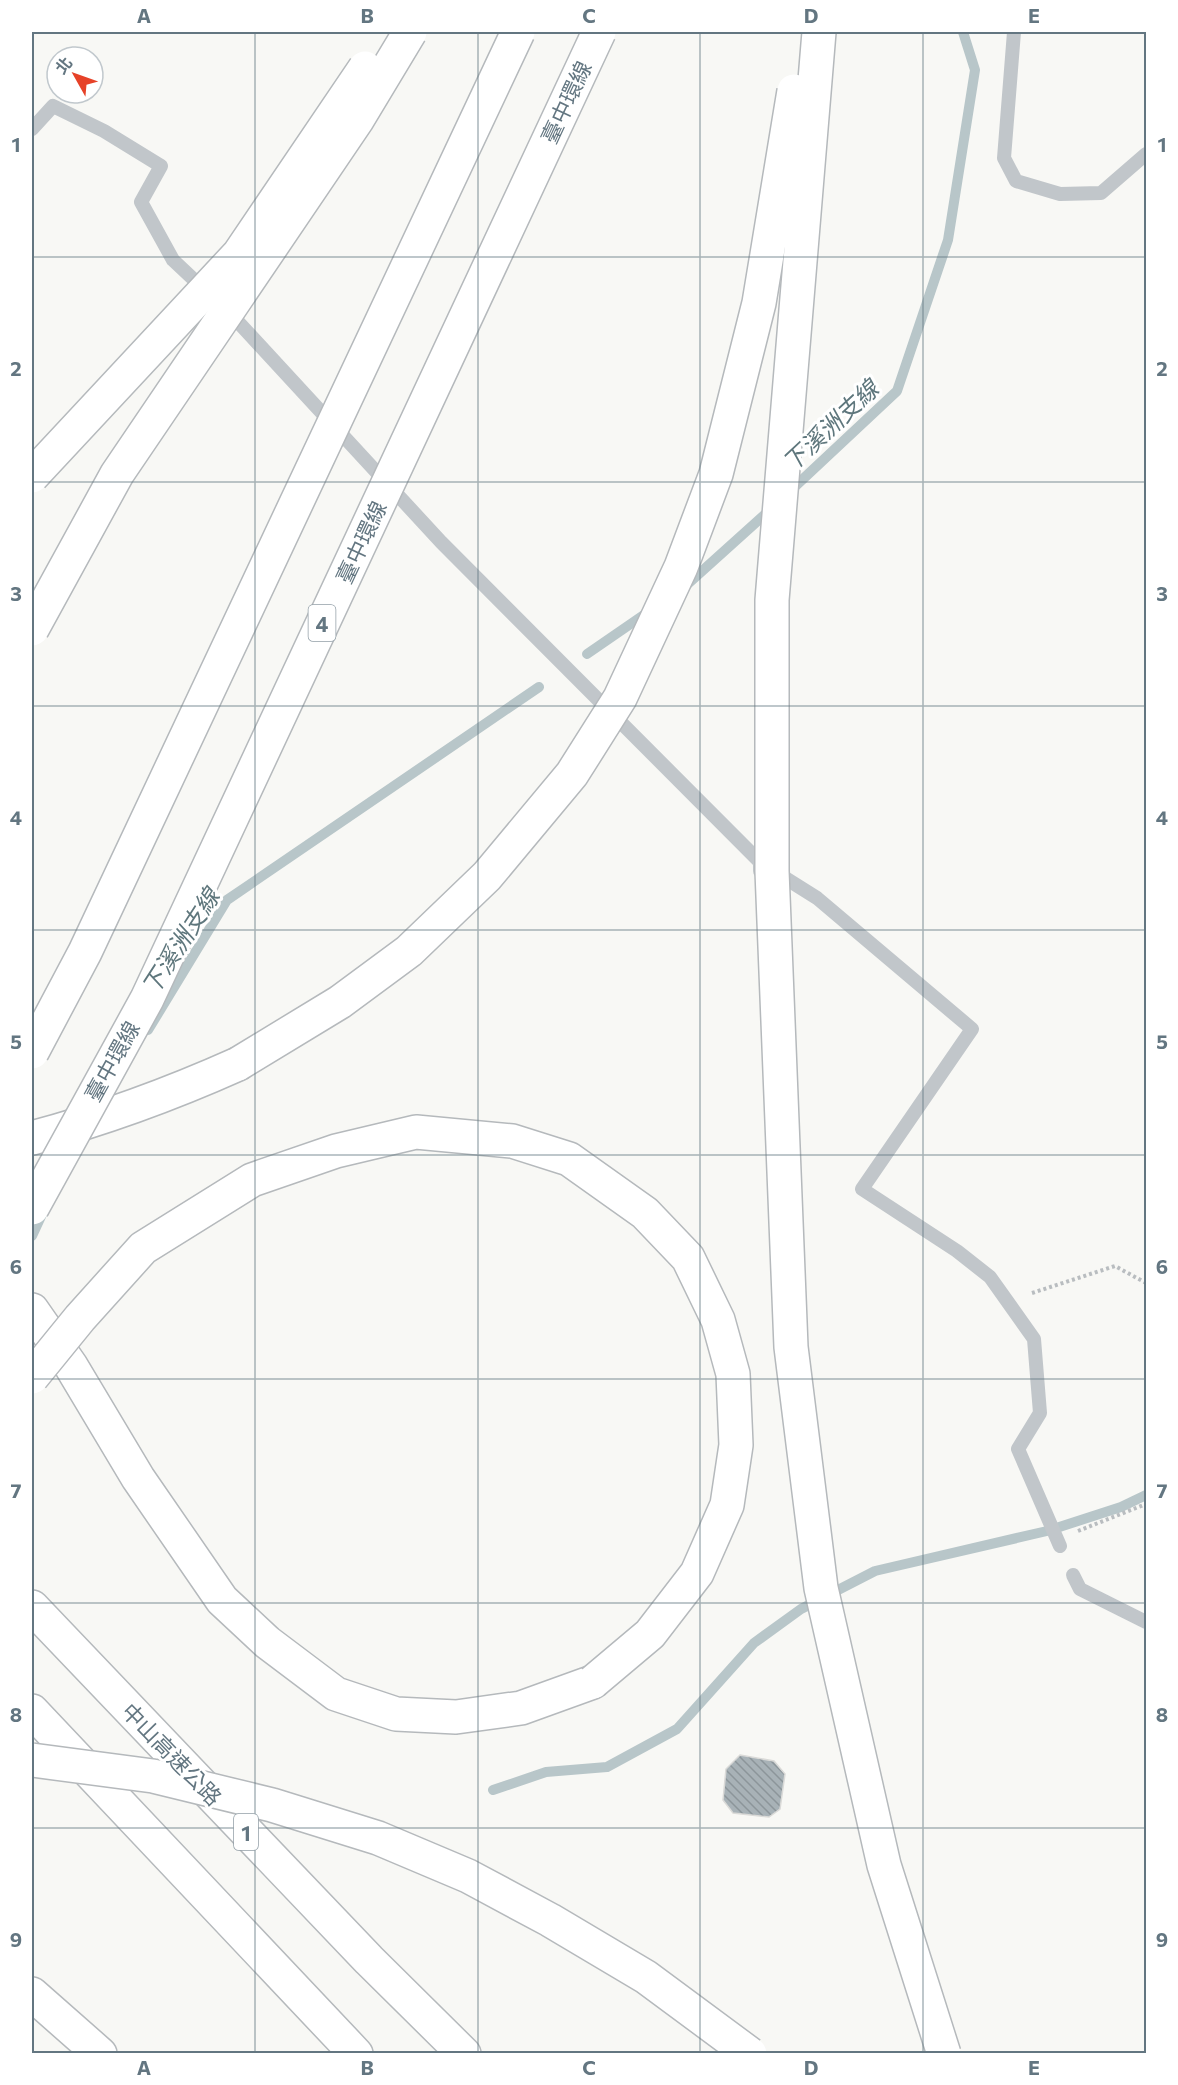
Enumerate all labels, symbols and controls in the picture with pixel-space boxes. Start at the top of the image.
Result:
text: A [137,3,151,27]
text: B [360,3,374,27]
text: C [582,3,596,27]
text: D [804,3,818,27]
text: E [1028,3,1040,27]
north arrow [45,45,105,105]
text: 北 [51,53,76,77]
street label: 臺中環線 [535,56,597,148]
text: 1 [11,132,21,156]
text: 1 [1157,132,1167,156]
text: 2 [10,356,22,380]
text: 2 [1156,356,1168,380]
water label: 下溪洲支線 [776,371,886,477]
street label: 臺中環線 [330,496,392,588]
text: 3 [10,581,22,605]
text: 3 [1156,581,1168,605]
road number: 4 [308,605,336,641]
text: 4 [10,805,22,829]
text: 4 [1156,805,1168,829]
water label: 下溪洲支線 [135,880,226,999]
street label: 臺中環線 [79,1016,145,1106]
text: 5 [10,1029,22,1053]
text: 5 [1156,1029,1168,1053]
text: 6 [10,1254,22,1278]
text: 6 [1156,1254,1168,1278]
text: 7 [11,1478,22,1502]
text: 7 [1157,1478,1168,1502]
street label: 中山高速公路 [116,1697,228,1811]
text: 8 [10,1702,22,1726]
text: 8 [1156,1702,1168,1726]
road number: 1 [234,1814,258,1850]
text: 9 [10,1927,22,1951]
text: 9 [1156,1927,1168,1951]
text: A [137,2055,151,2079]
text: B [360,2055,374,2079]
text: C [582,2055,596,2079]
text: D [804,2055,818,2079]
text: E [1028,2055,1040,2079]

